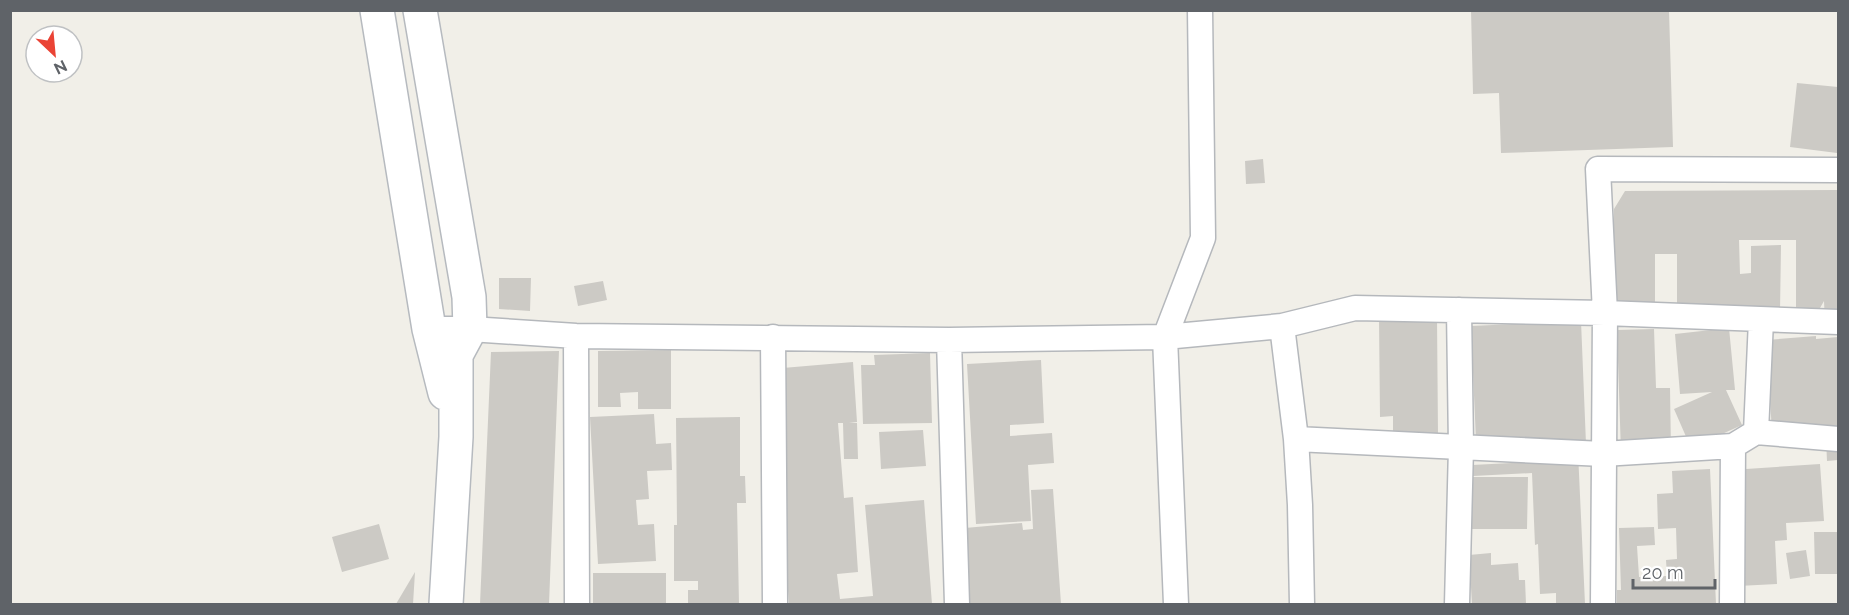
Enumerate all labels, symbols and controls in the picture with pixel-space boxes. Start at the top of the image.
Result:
north arrow [24,24,84,84]
text: N [51,56,70,78]
scale bar [1633,552,1716,590]
text: 20 m [1642,562,1684,583]

